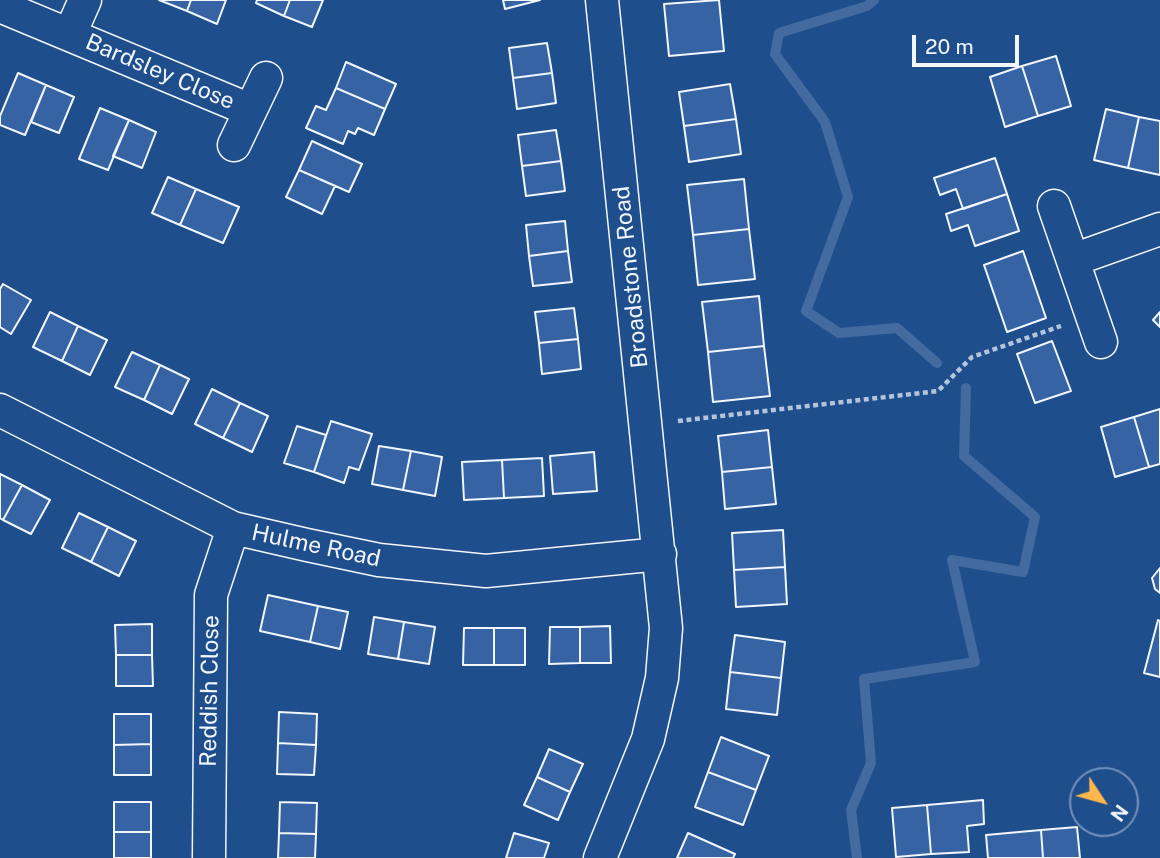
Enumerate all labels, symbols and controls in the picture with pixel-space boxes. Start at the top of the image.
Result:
scale bar [915,21,1022,65]
street label: Bardsley Close [81,28,239,116]
text: 20 m [925,34,974,59]
street label: Broadstone Road [608,185,654,369]
street label: Hulme Road [249,519,383,573]
street label: Reddish Close [195,615,225,767]
north arrow [1069,767,1139,837]
text: N [1106,801,1133,826]

